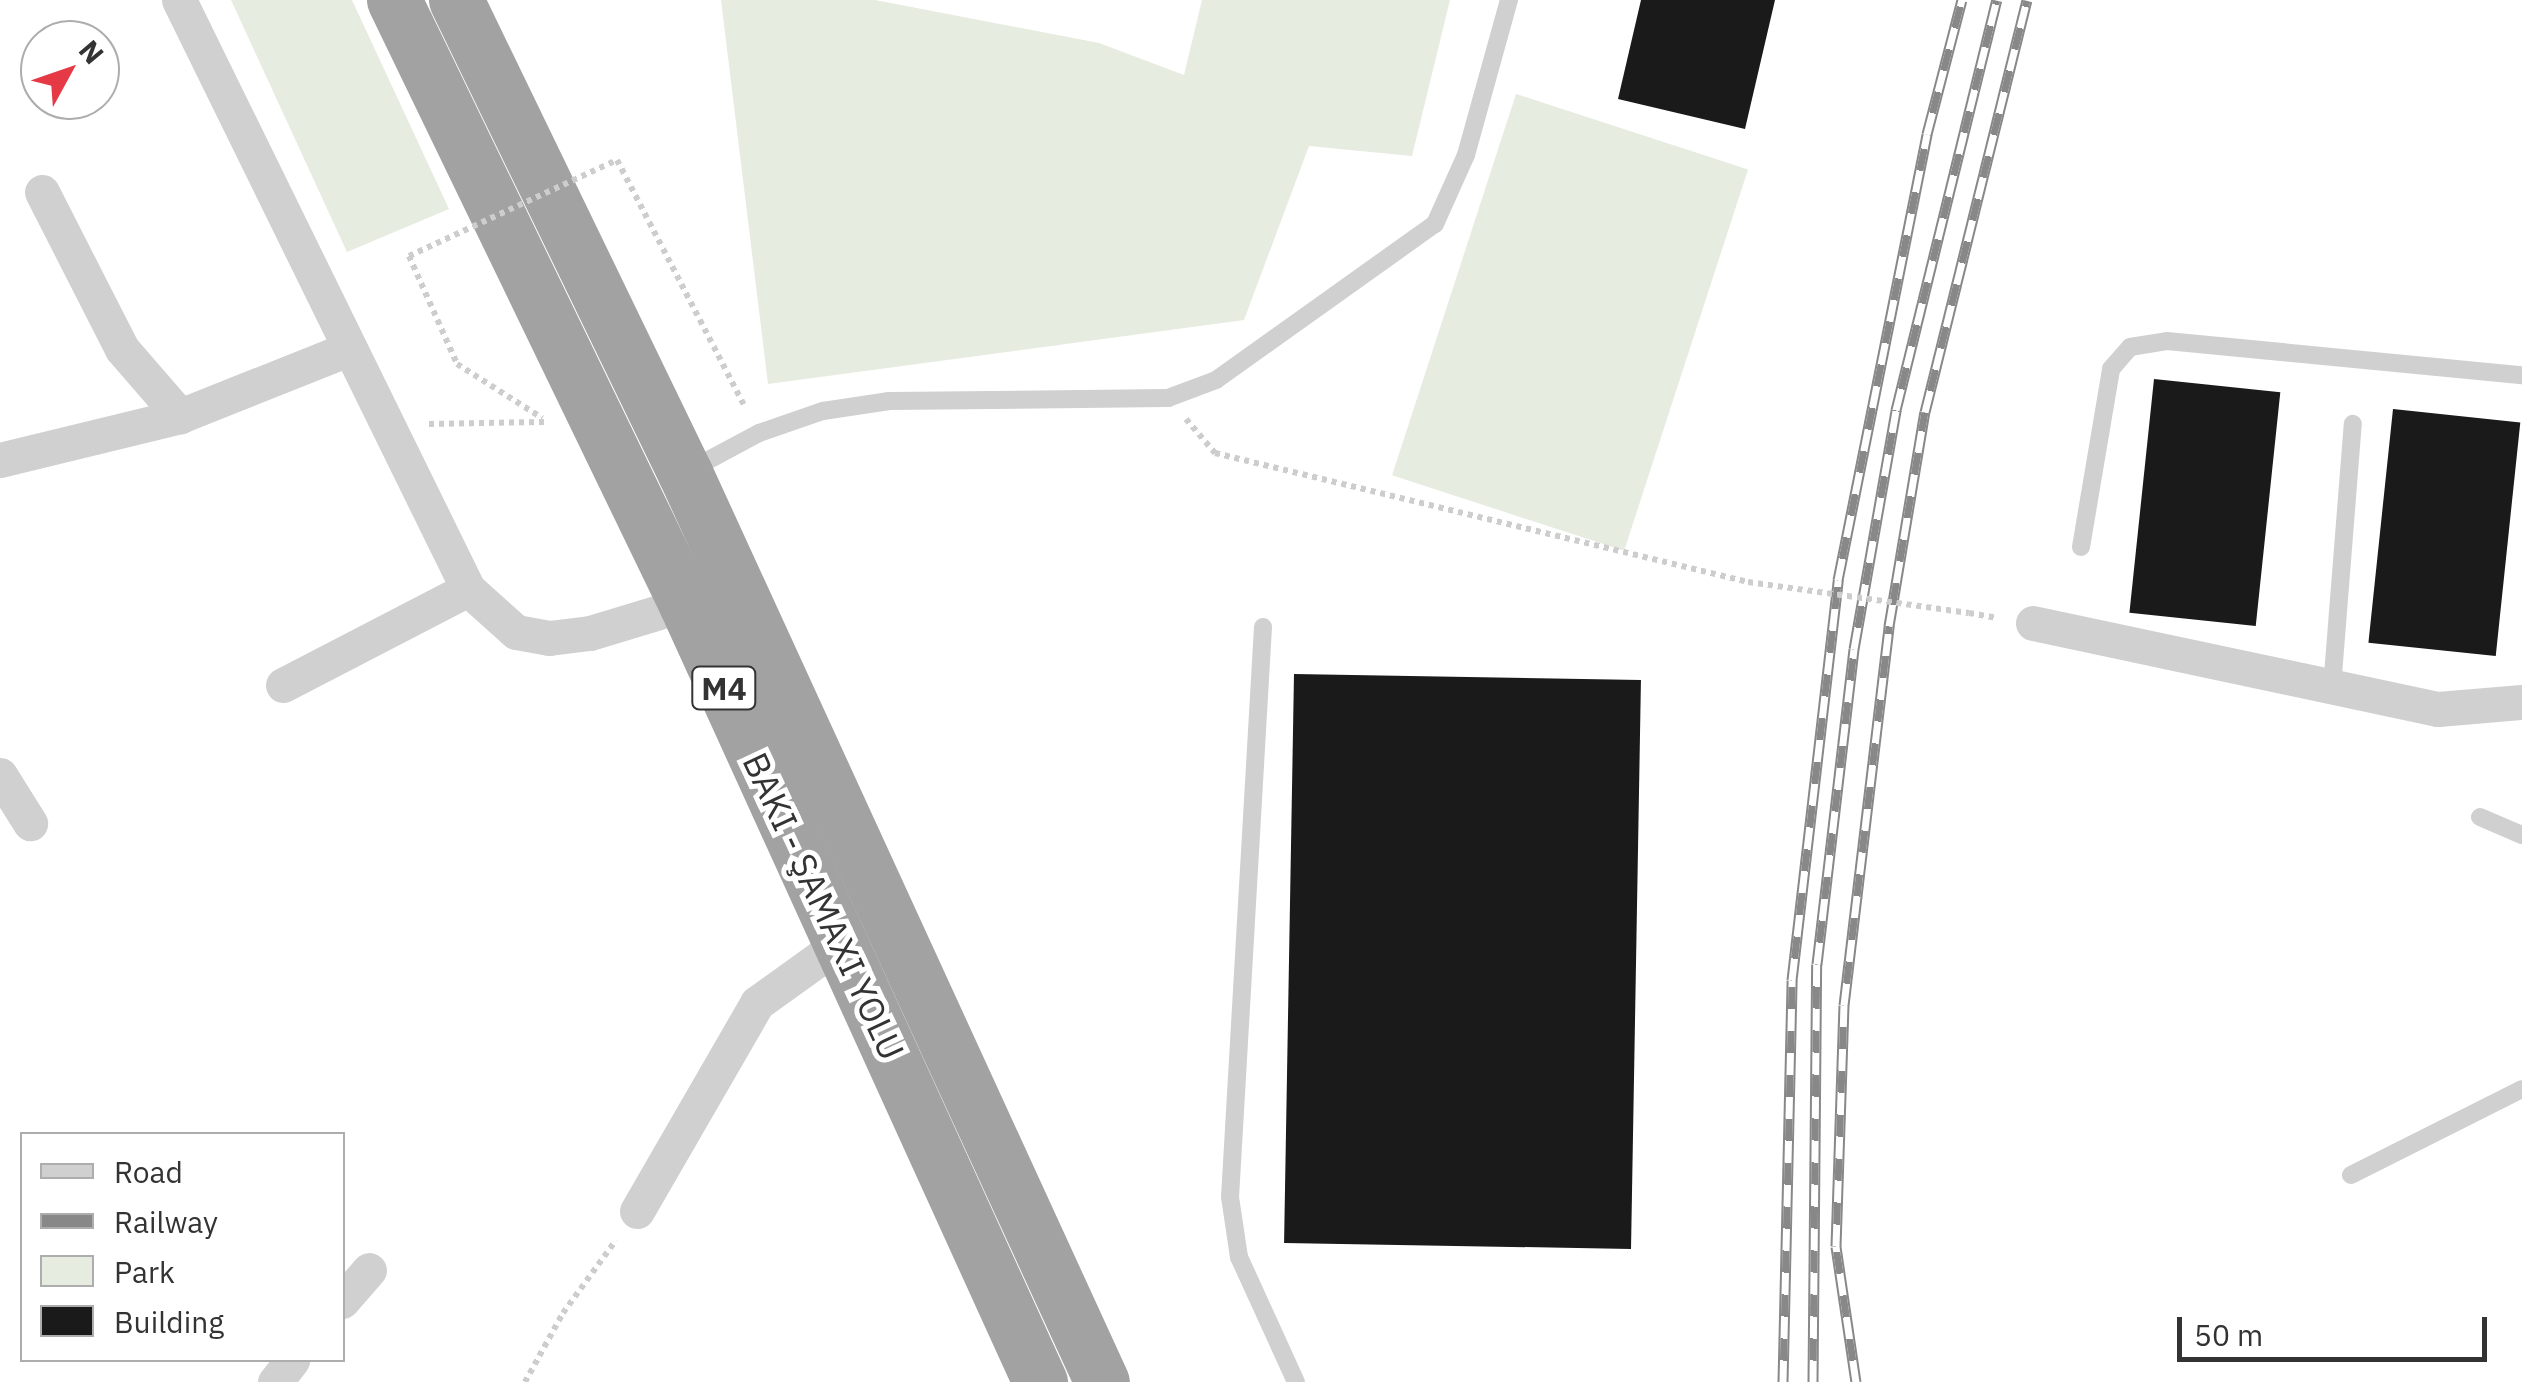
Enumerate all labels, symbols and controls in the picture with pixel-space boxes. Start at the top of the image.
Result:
north arrow [20,20,120,120]
text: N [71,32,113,71]
road number: M4 [689,661,759,715]
street label: BAKI - ŞAMAXI YOLU [734,746,914,1066]
legend [20,1132,345,1362]
text: Road [114,1152,183,1191]
text: Railway [114,1202,218,1241]
text: Park [114,1252,175,1291]
scale bar [2182,1297,2492,1359]
text: Building [114,1302,224,1341]
text: 50 m [2194,1315,2263,1354]

